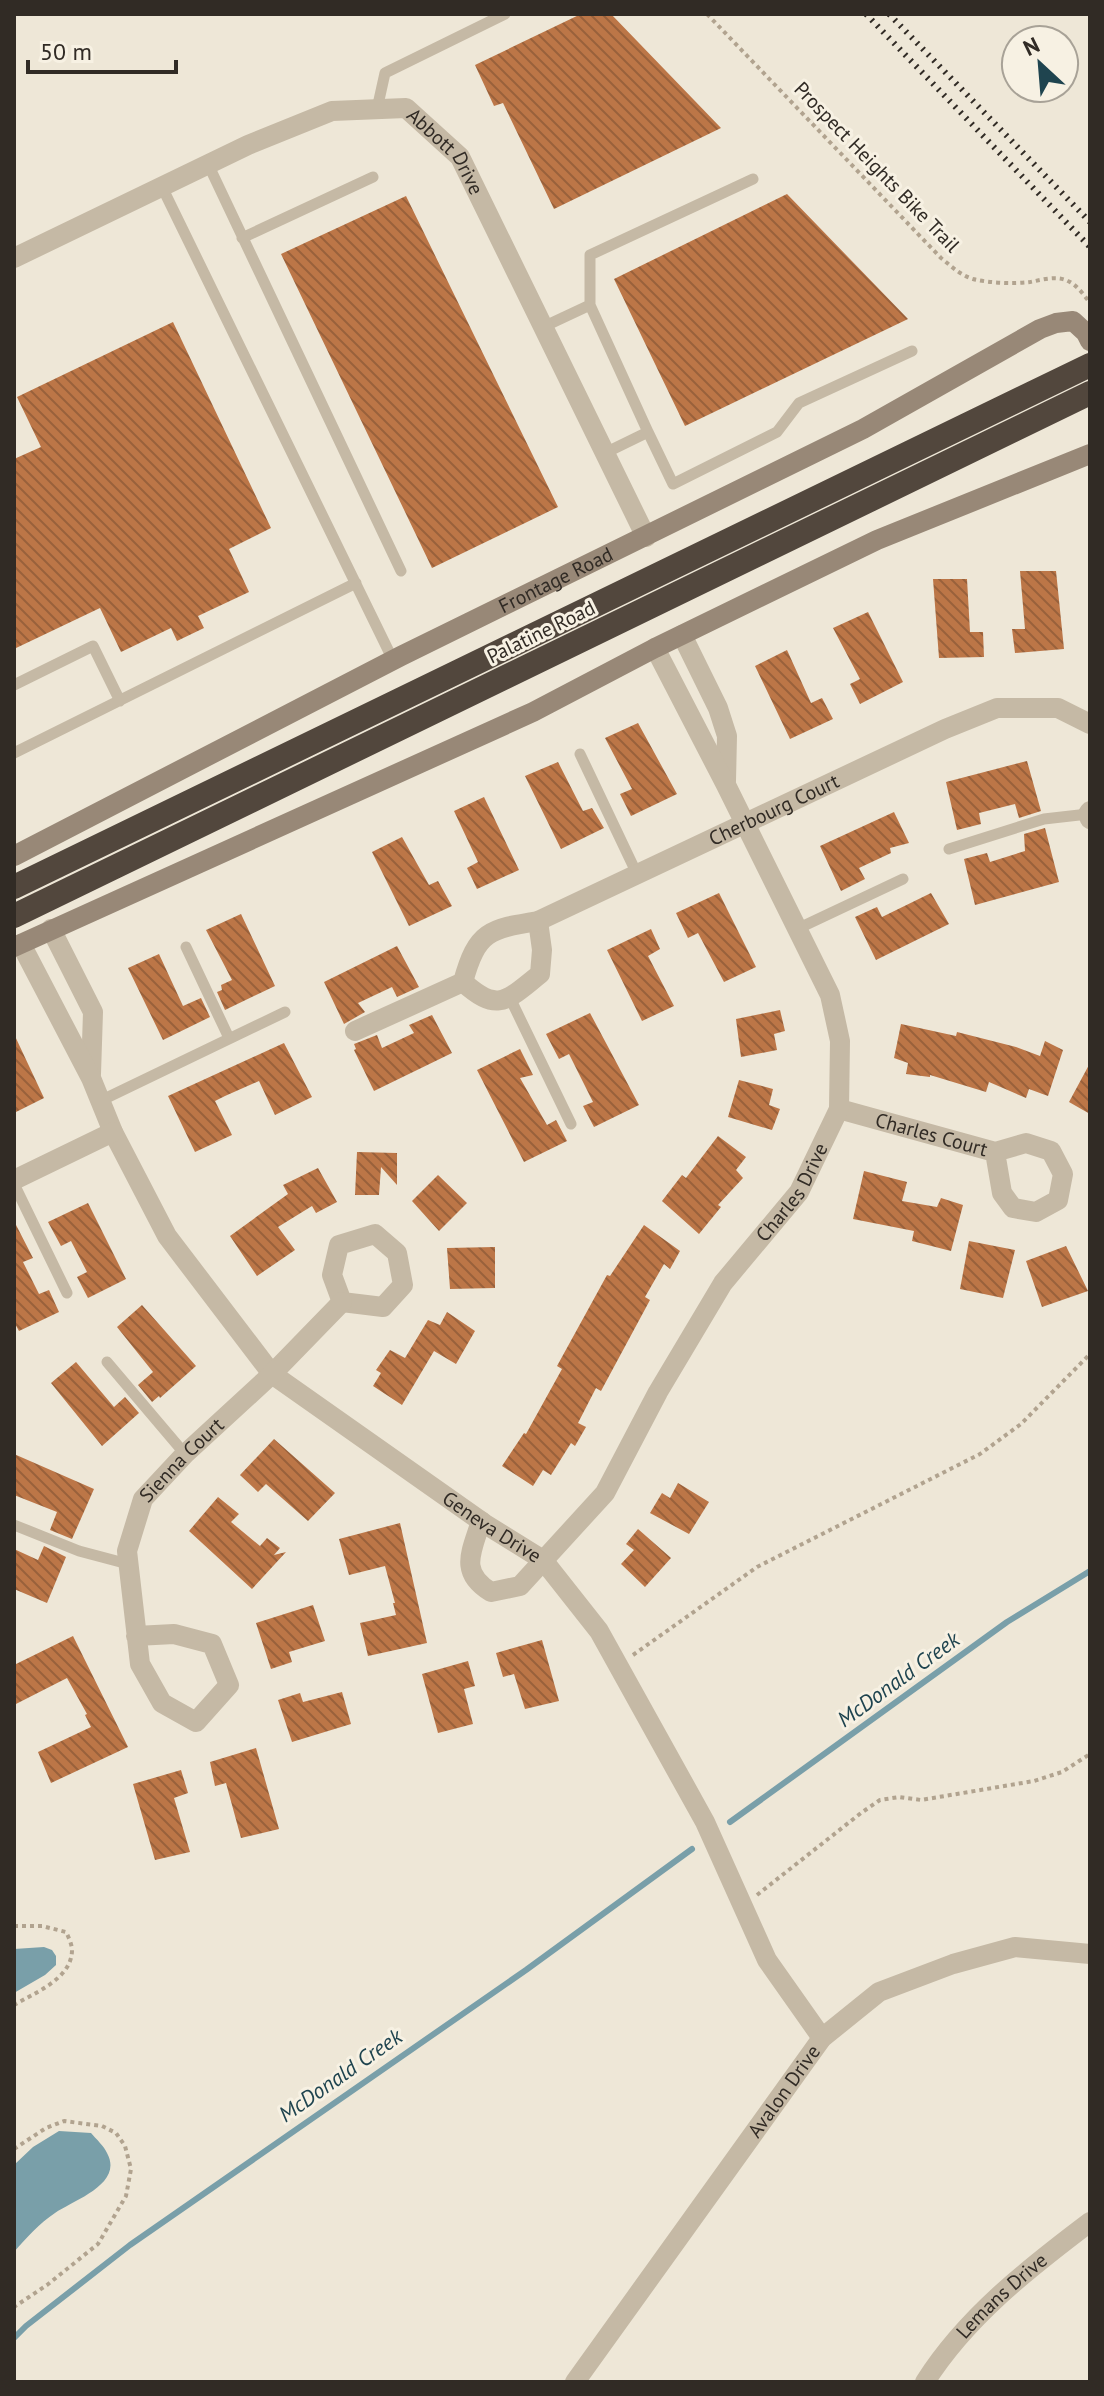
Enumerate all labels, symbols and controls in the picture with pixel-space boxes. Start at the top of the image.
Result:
scale bar [28,24,176,74]
north arrow [1000,24,1080,104]
text: N [1019,30,1044,62]
text: 50 m [40,36,92,67]
street label: Prospect Heights Bike Trail [789,76,966,258]
street label: Abbott Drive [401,102,489,199]
street label: Frontage Road [494,541,617,619]
street label: Palatine Road [483,595,599,669]
street label: Cherbourg Court [705,768,843,852]
street label: Charles Court [873,1107,991,1162]
street label: Charles Drive [750,1139,834,1247]
street label: Sienna Court [133,1412,229,1508]
street label: Geneva Drive [437,1485,546,1569]
water label: McDonald Creek [831,1625,966,1733]
water label: McDonald Creek [273,2021,408,2128]
street label: Avalon Drive [742,2040,826,2143]
street label: Lemans Drive [950,2247,1053,2344]

